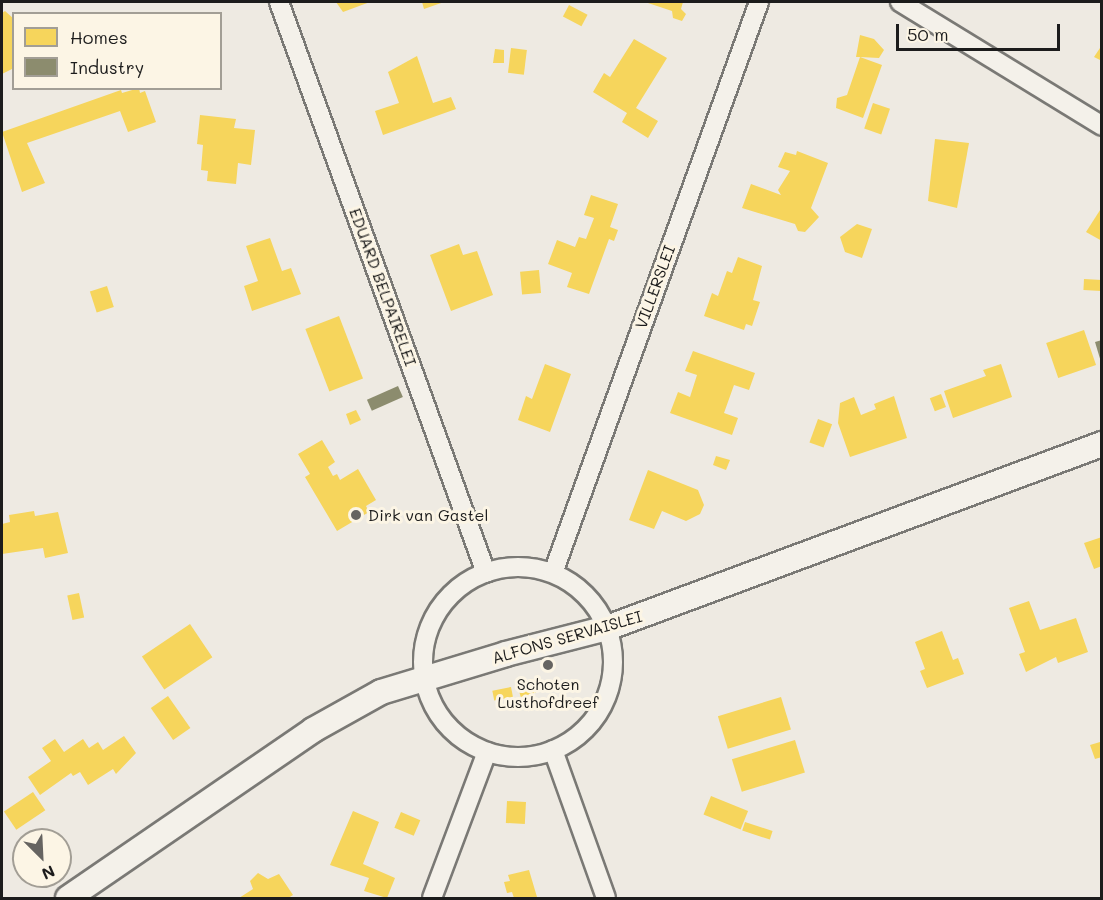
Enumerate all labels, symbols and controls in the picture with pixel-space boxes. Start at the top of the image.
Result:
legend [12,12,222,90]
scale bar [899,12,1062,50]
text: 50 m [907,22,949,46]
text: Homes [70,25,128,49]
text: Industry [70,55,144,79]
street label: EDUARD BELPAIRELEI [346,206,420,368]
street label: VILLERSLEI [631,243,679,331]
place label: Dirk van Gastel [368,505,489,525]
marker: Dirk van Gastel [349,508,363,522]
street label: ALFONS SERVAISLEI [490,606,644,668]
marker: Schoten Lusthofdreef [541,658,555,672]
place label: Schoten Lusthofdreef [498,674,598,712]
north arrow [12,828,72,888]
text: N [39,861,59,885]

